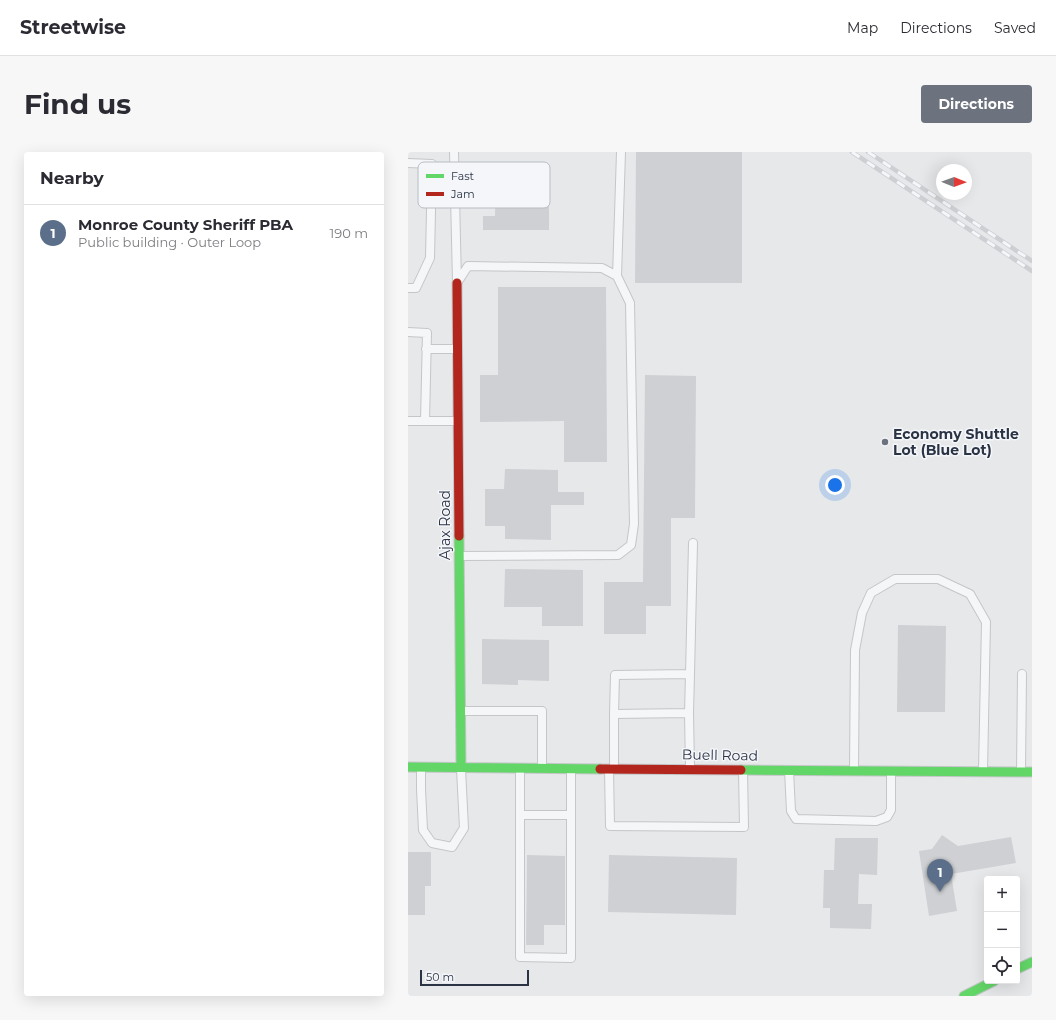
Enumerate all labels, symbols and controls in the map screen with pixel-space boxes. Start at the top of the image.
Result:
text: Streetwise [20,16,126,39]
text: Map [847,19,878,37]
text: Directions [900,19,972,37]
text: Saved [994,19,1036,37]
button: Directions [921,85,1032,123]
text: Find us [24,87,131,121]
legend [418,162,550,208]
north arrow [936,164,972,200]
text: Nearby [40,168,104,188]
text: Fast [451,169,475,183]
text: Jam [450,187,475,201]
text: Monroe County Sheriff PBA [78,215,293,234]
text: 1 [50,225,56,241]
text: 190 m [330,225,368,241]
text: Public building · Outer Loop [78,234,261,250]
place label: Economy Shuttle Lot (Blue Lot) [893,425,1019,459]
marker: Economy Shuttle Lot (Blue Lot) [880,437,890,447]
your location [825,475,845,495]
street label: Ajax Road [436,490,454,560]
street label: Buell Road [682,745,758,765]
pin: 1 [927,859,953,892]
map controls [984,876,1020,984]
button: + [984,876,1020,912]
button: − [984,912,1020,948]
button: locate [984,948,1020,984]
scale bar [420,968,529,987]
text: 50 m [426,970,454,984]

